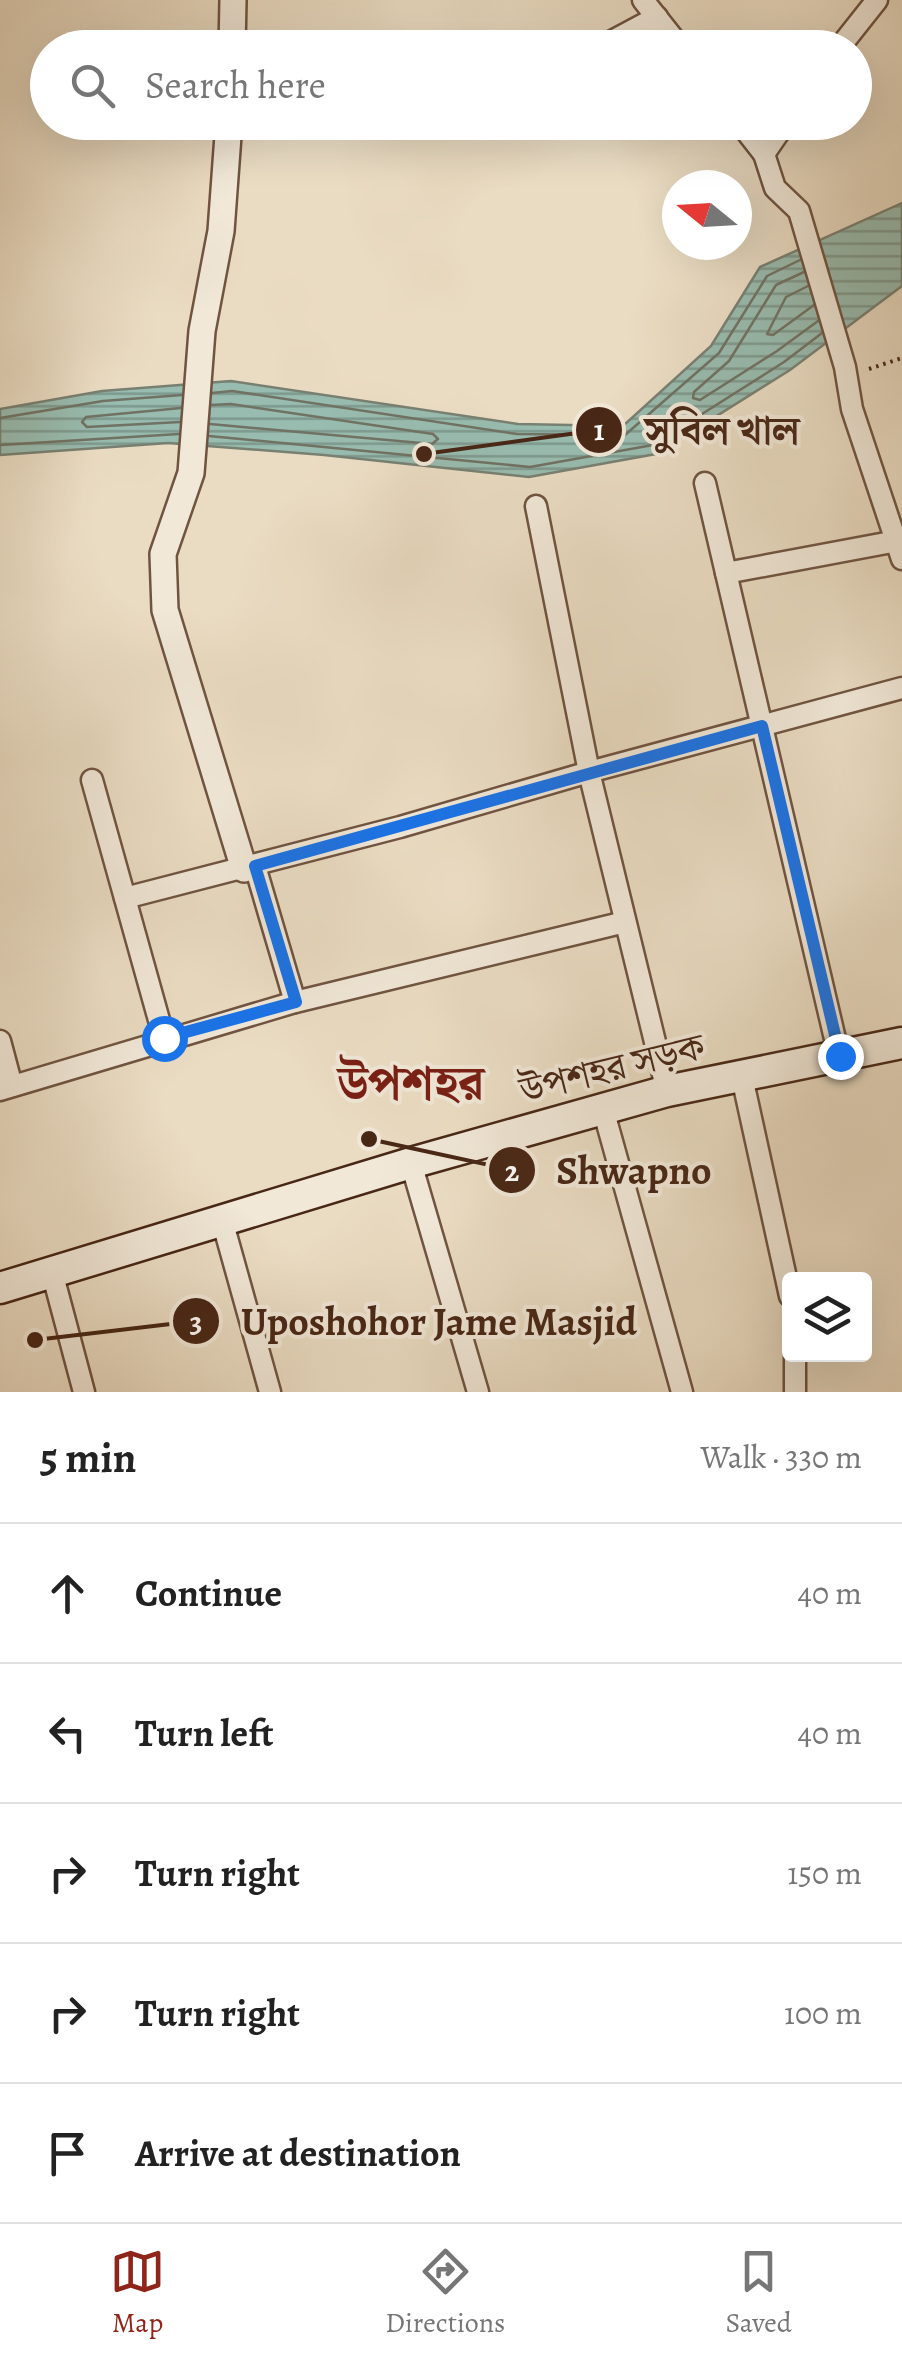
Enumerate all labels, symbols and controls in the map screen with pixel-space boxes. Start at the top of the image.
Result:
search box [30,30,872,140]
icon: search [65,58,120,113]
text: Search here [145,59,326,111]
north arrow [662,170,752,260]
callout: সুবিল খাল [574,395,820,465]
text: সুবিল খাল [642,403,801,458]
text: 1 [594,410,605,450]
route start [142,1016,188,1062]
street label: উপশহর সড়ক [512,1020,711,1117]
route end [818,1034,864,1080]
district label: উপশহর [335,1050,486,1116]
callout: Shwapno [487,1135,732,1205]
text: Shwapno [556,1143,712,1198]
text: 2 [505,1151,520,1191]
map controls [782,1272,872,1362]
button: layers [782,1272,872,1362]
callout: Uposhohor Jame Masjid [171,1286,657,1356]
text: Uposhohor Jame Masjid [241,1294,637,1349]
text: 3 [190,1302,202,1342]
text: 5 min [40,1429,136,1486]
text: Walk · 330 m [700,1435,862,1479]
icon: ahead [40,1566,95,1621]
text: Continue [135,1567,282,1619]
text: 40 m [797,1571,862,1615]
icon: left [40,1706,95,1761]
text: Turn left [135,1707,274,1759]
text: 40 m [797,1711,862,1755]
icon: right [40,1846,95,1901]
text: Turn right [135,1847,300,1899]
text: 150 m [787,1851,862,1895]
icon: right [40,1986,95,2041]
text: Turn right [135,1987,300,2039]
text: 100 m [784,1991,862,2035]
icon: arrive [40,2126,95,2181]
text: Arrive at destination [135,2127,461,2179]
tab: Map [110,2244,165,2342]
tab: Directions [385,2244,505,2342]
tab: Saved [726,2244,792,2342]

